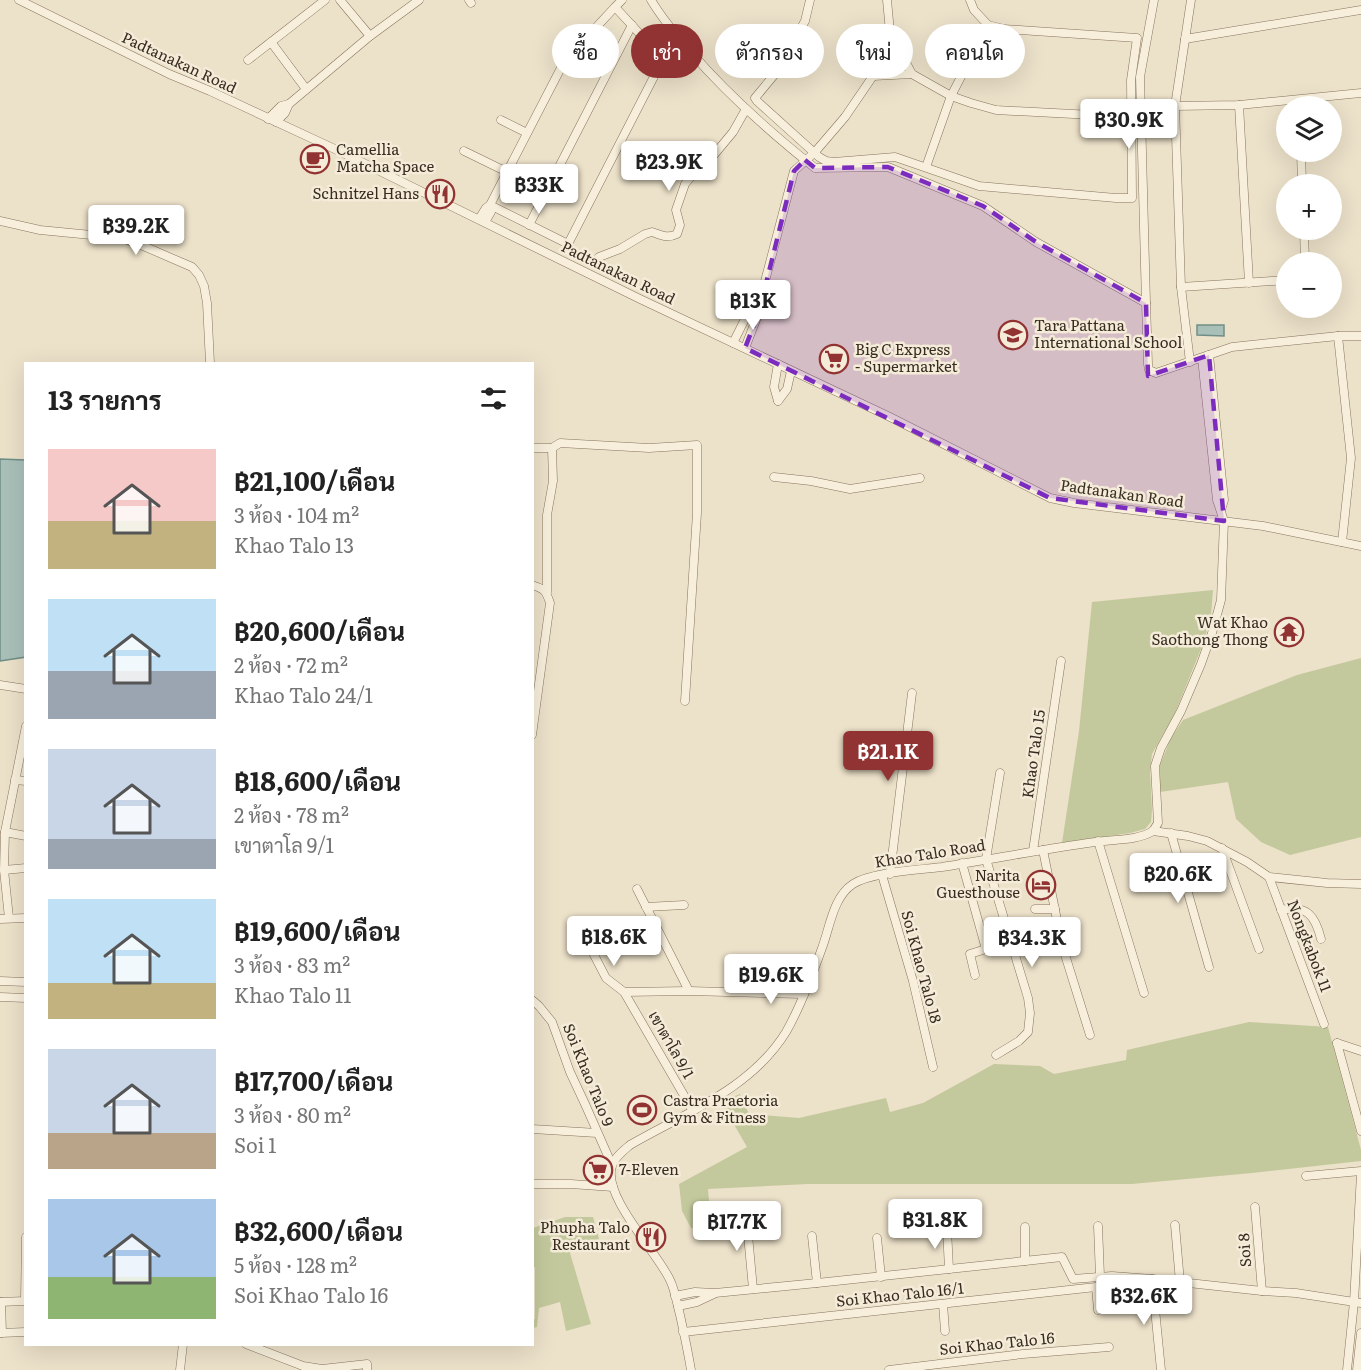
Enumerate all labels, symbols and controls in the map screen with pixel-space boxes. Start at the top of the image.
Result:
chip: ซื้อ [552,24,619,78]
chip: เช่า [631,24,703,78]
chip: ตัวกรอง [715,24,824,78]
chip: ใหม่ [836,24,913,78]
chip: คอนโด [925,24,1025,78]
street label: Padtanakan Road [118,25,241,98]
map controls [1276,96,1342,318]
button: layers [1276,96,1342,162]
pin: ฿30.9K [1080,99,1178,150]
text: ฿30.9K [1094,103,1164,133]
place label: Camellia Matcha Space [336,137,434,177]
pin: ฿23.9K [620,141,718,192]
cafe icon: Camellia Matcha Space [299,143,331,175]
text: ฿23.9K [635,145,703,175]
pin: ฿33K [503,164,575,215]
text: ฿33K [514,168,564,198]
button: + [1276,174,1342,240]
restaurant icon: Schnitzel Hans [424,178,456,210]
place label: Schnitzel Hans [312,181,419,204]
pin: ฿39.2K [87,205,185,256]
text: ฿39.2K [102,209,170,239]
street label: Padtanakan Road [558,234,680,309]
button: − [1276,252,1342,318]
pin: ฿13K [717,280,789,331]
text: ฿13K [729,284,777,314]
place label: Tara Pattana International School [1034,313,1182,353]
school or university icon: Tara Pattana International School [997,319,1029,351]
place label: Big C Express - Supermarket [855,337,958,377]
supermarket icon: Big C Express - Supermarket [818,343,850,375]
text: 13 รายการ [48,379,162,418]
icon: filters [477,382,510,415]
text: ฿21,100/เดือน [234,460,395,499]
street label: Padtanakan Road [1059,472,1185,513]
icon: home [96,473,168,545]
text: 3 ห้อง · 104 m² [234,499,359,529]
text: Khao Talo 13 [234,529,354,559]
text: ฿20,600/เดือน [234,610,405,649]
place label: Wat Khao Saothong Thong [1151,610,1269,650]
temple icon: Wat Khao Saothong Thong [1273,616,1305,648]
icon: home [96,623,168,695]
text: 2 ห้อง · 72 m² [234,649,348,679]
text: Khao Talo 24/1 [234,679,373,709]
street label: Khao Talo 15 [1015,707,1050,800]
pin: ฿21.1K [839,731,937,782]
text: ฿21.1K [857,735,919,765]
text: ฿18,600/เดือน [234,760,401,799]
icon: home [96,773,168,845]
text: 2 ห้อง · 78 m² [234,799,349,829]
text: เขาตาโล 9/1 [234,829,334,859]
street label: Khao Talo Road [873,832,987,873]
pin: ฿20.6K [1129,853,1227,904]
text: ฿20.6K [1143,857,1213,887]
place label: Narita Guesthouse [936,863,1021,903]
hotel icon: Narita Guesthouse [1025,869,1057,901]
street label: Nongkabok 11 [1282,896,1339,995]
street label: Soi Khao Talo 18 [896,908,949,1026]
text: ฿19,600/เดือน [234,910,401,949]
pin: ฿18.6K [565,916,663,967]
pin: ฿34.3K [983,917,1081,968]
text: ฿18.6K [581,920,647,950]
text: ฿34.3K [998,921,1066,951]
icon: home [96,923,168,995]
text: 3 ห้อง · 83 m² [234,949,350,979]
pin: ฿19.6K [722,954,820,1005]
text: ฿19.6K [738,958,804,988]
text: Khao Talo 11 [234,979,351,1009]
street label: เขาตาโล 9/1 [644,1006,701,1082]
street label: Soi Khao Talo 9 [558,1019,621,1130]
text: ฿17,700/เดือน [234,1060,394,1099]
icon: home [96,1073,168,1145]
place label: Castra Praetoria Gym & Fitness [663,1088,779,1128]
sports icon: Castra Praetoria Gym & Fitness [626,1094,658,1126]
text: 3 ห้อง · 80 m² [234,1099,351,1129]
text: Soi 1 [234,1129,276,1159]
supermarket icon: 7-Eleven [582,1154,614,1186]
place label: 7-Eleven [619,1157,679,1180]
pin: ฿31.8K [886,1199,984,1250]
pin: ฿17.7K [688,1201,786,1252]
text: ฿31.8K [902,1203,968,1233]
text: ฿17.7K [707,1205,767,1235]
text: ฿32,600/เดือน [234,1210,403,1249]
place label: Phupha Talo Restaurant [540,1215,630,1255]
restaurant icon: Phupha Talo Restaurant [635,1221,667,1253]
icon: home [96,1223,168,1295]
street label: Soi 8 [1231,1232,1256,1268]
text: 5 ห้อง · 128 m² [234,1249,357,1279]
street label: Soi Khao Talo 16/1 [835,1275,965,1312]
pin: ฿32.6K [1095,1275,1193,1326]
text: Soi Khao Talo 16 [234,1279,388,1309]
text: ฿32.6K [1110,1279,1178,1309]
street label: Soi Khao Talo 16 [938,1325,1056,1360]

